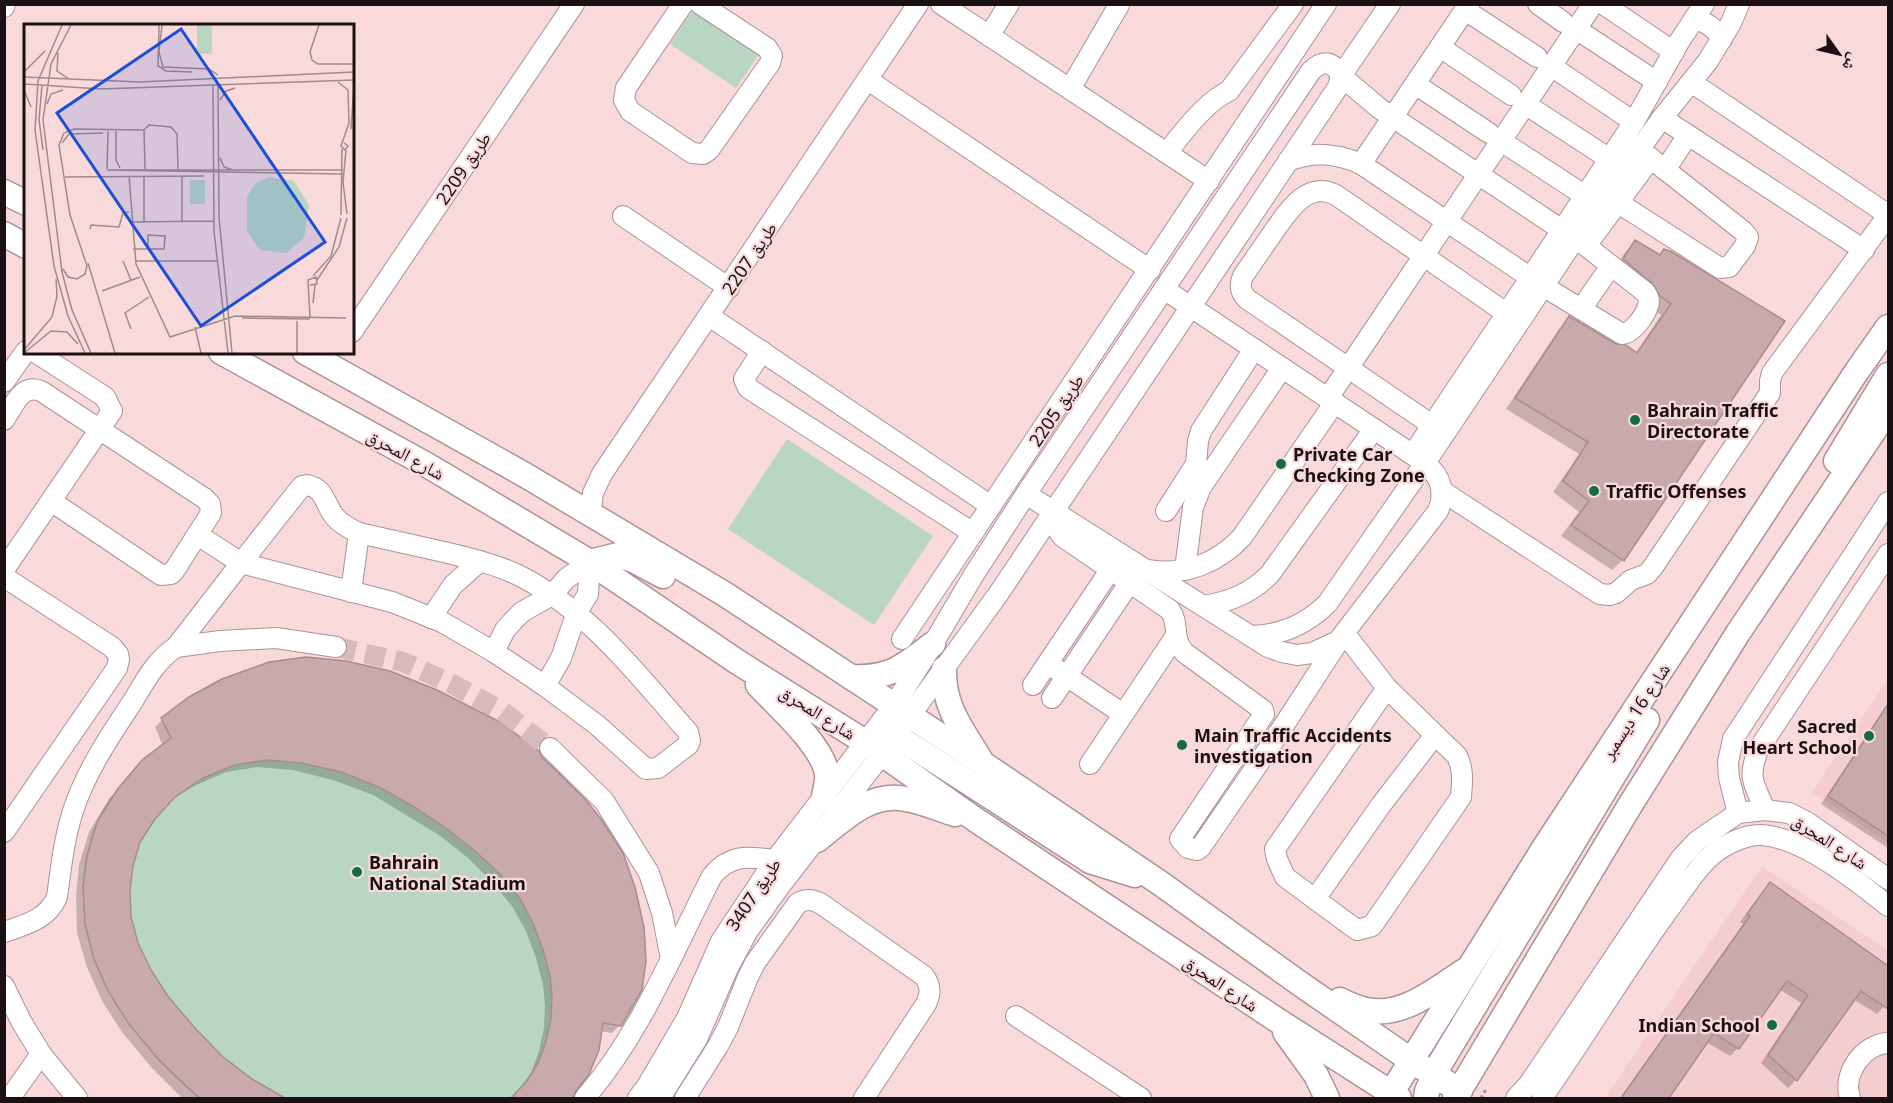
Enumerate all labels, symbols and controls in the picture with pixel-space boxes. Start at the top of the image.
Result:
inset map [24,24,354,354]
north arrow [1809,24,1869,84]
text: ش [1838,49,1865,76]
street label: طريق 2209 [430,127,496,209]
street label: طريق 2207 [716,217,782,299]
street label: طريق 2205 [1023,369,1089,451]
place label: Bahrain Traffic Directorate [1647,398,1778,443]
marker: Bahrain Traffic Directorate [1628,413,1642,427]
street label: شارع المحرق [363,423,449,485]
place label: Private Car Checking Zone [1293,442,1425,487]
marker: Private Car Checking Zone [1274,457,1288,471]
place label: Traffic Offenses [1606,479,1747,503]
marker: Traffic Offenses [1587,484,1601,498]
street label: شارع 16 ديسمبر [1595,658,1675,764]
street label: شارع المحرق [775,679,861,745]
place label: Sacred Heart School [1742,714,1857,759]
place label: Main Traffic Accidents investigation [1194,723,1392,768]
marker: Sacred Heart School [1862,729,1876,743]
marker: Main Traffic Accidents investigation [1175,738,1189,752]
street label: شارع المحرق [1788,808,1872,874]
place label: Bahrain National Stadium [369,850,526,895]
street label: طريق 3407 [720,853,786,935]
marker: Bahrain National Stadium [350,865,364,879]
street label: شارع المحرق [1179,949,1263,1017]
place label: Indian School [1639,1013,1760,1037]
marker: Indian School [1765,1018,1779,1032]

